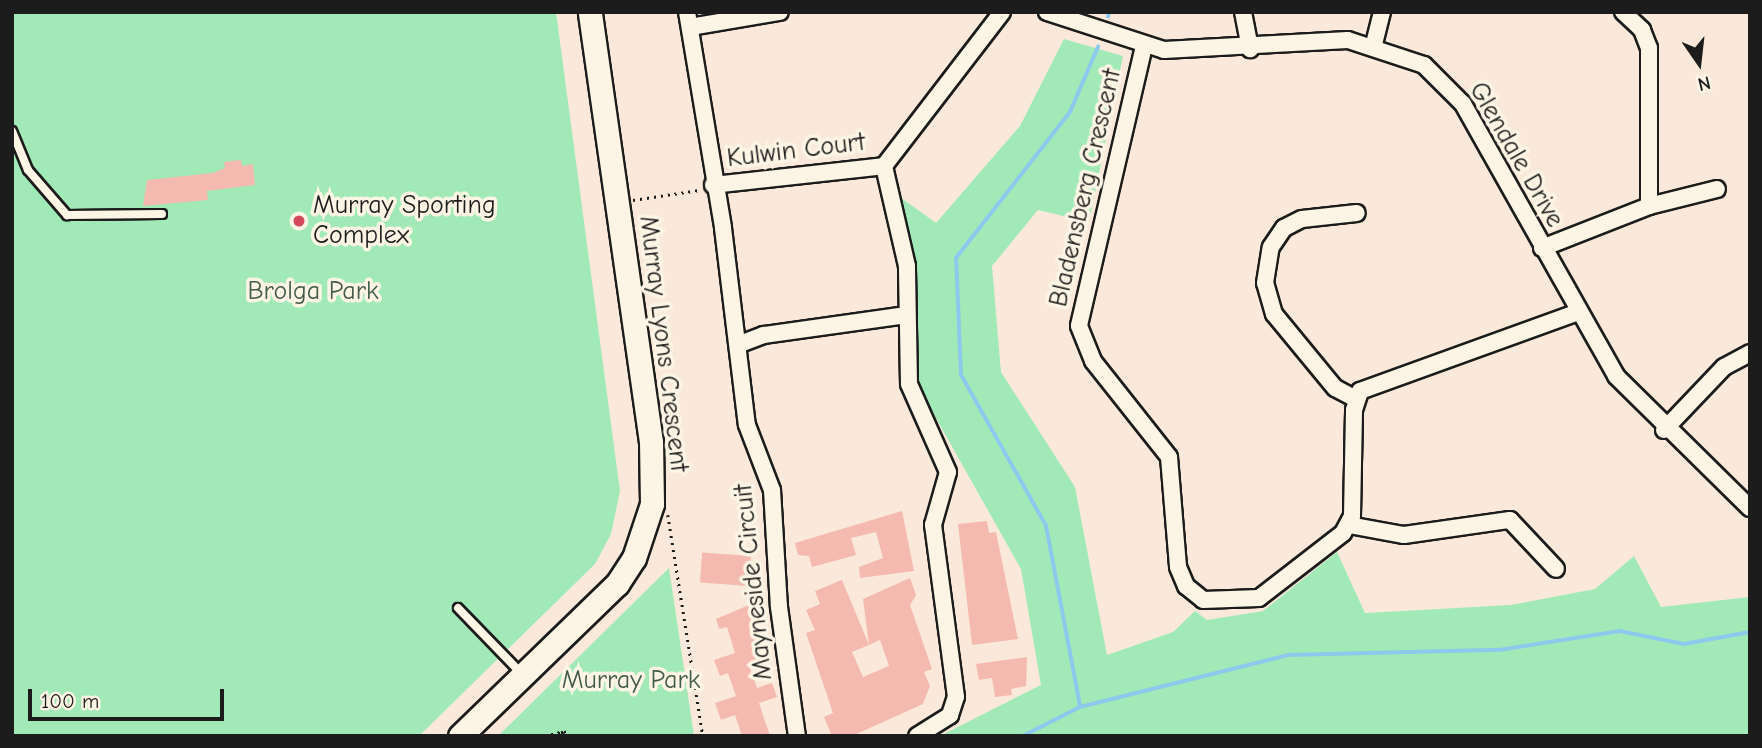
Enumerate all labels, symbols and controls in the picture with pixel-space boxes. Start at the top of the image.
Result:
north arrow [1664,28,1734,98]
street label: Bladensberg Crescent [1043,66,1129,310]
text: N [1695,71,1713,96]
street label: Glendale Drive [1462,77,1570,233]
street label: Kulwin Court [725,127,867,175]
place label: Murray Sporting Complex [313,190,496,252]
marker: Murray Sporting Complex [291,213,307,229]
street label: Murray Lyons Crescent [632,214,694,474]
park label: Brolga Park [247,276,379,308]
street label: Mayneside Circuit [728,482,780,682]
park label: Murray Park [562,665,700,697]
scale bar [32,674,228,718]
text: 100 m [41,689,99,713]

